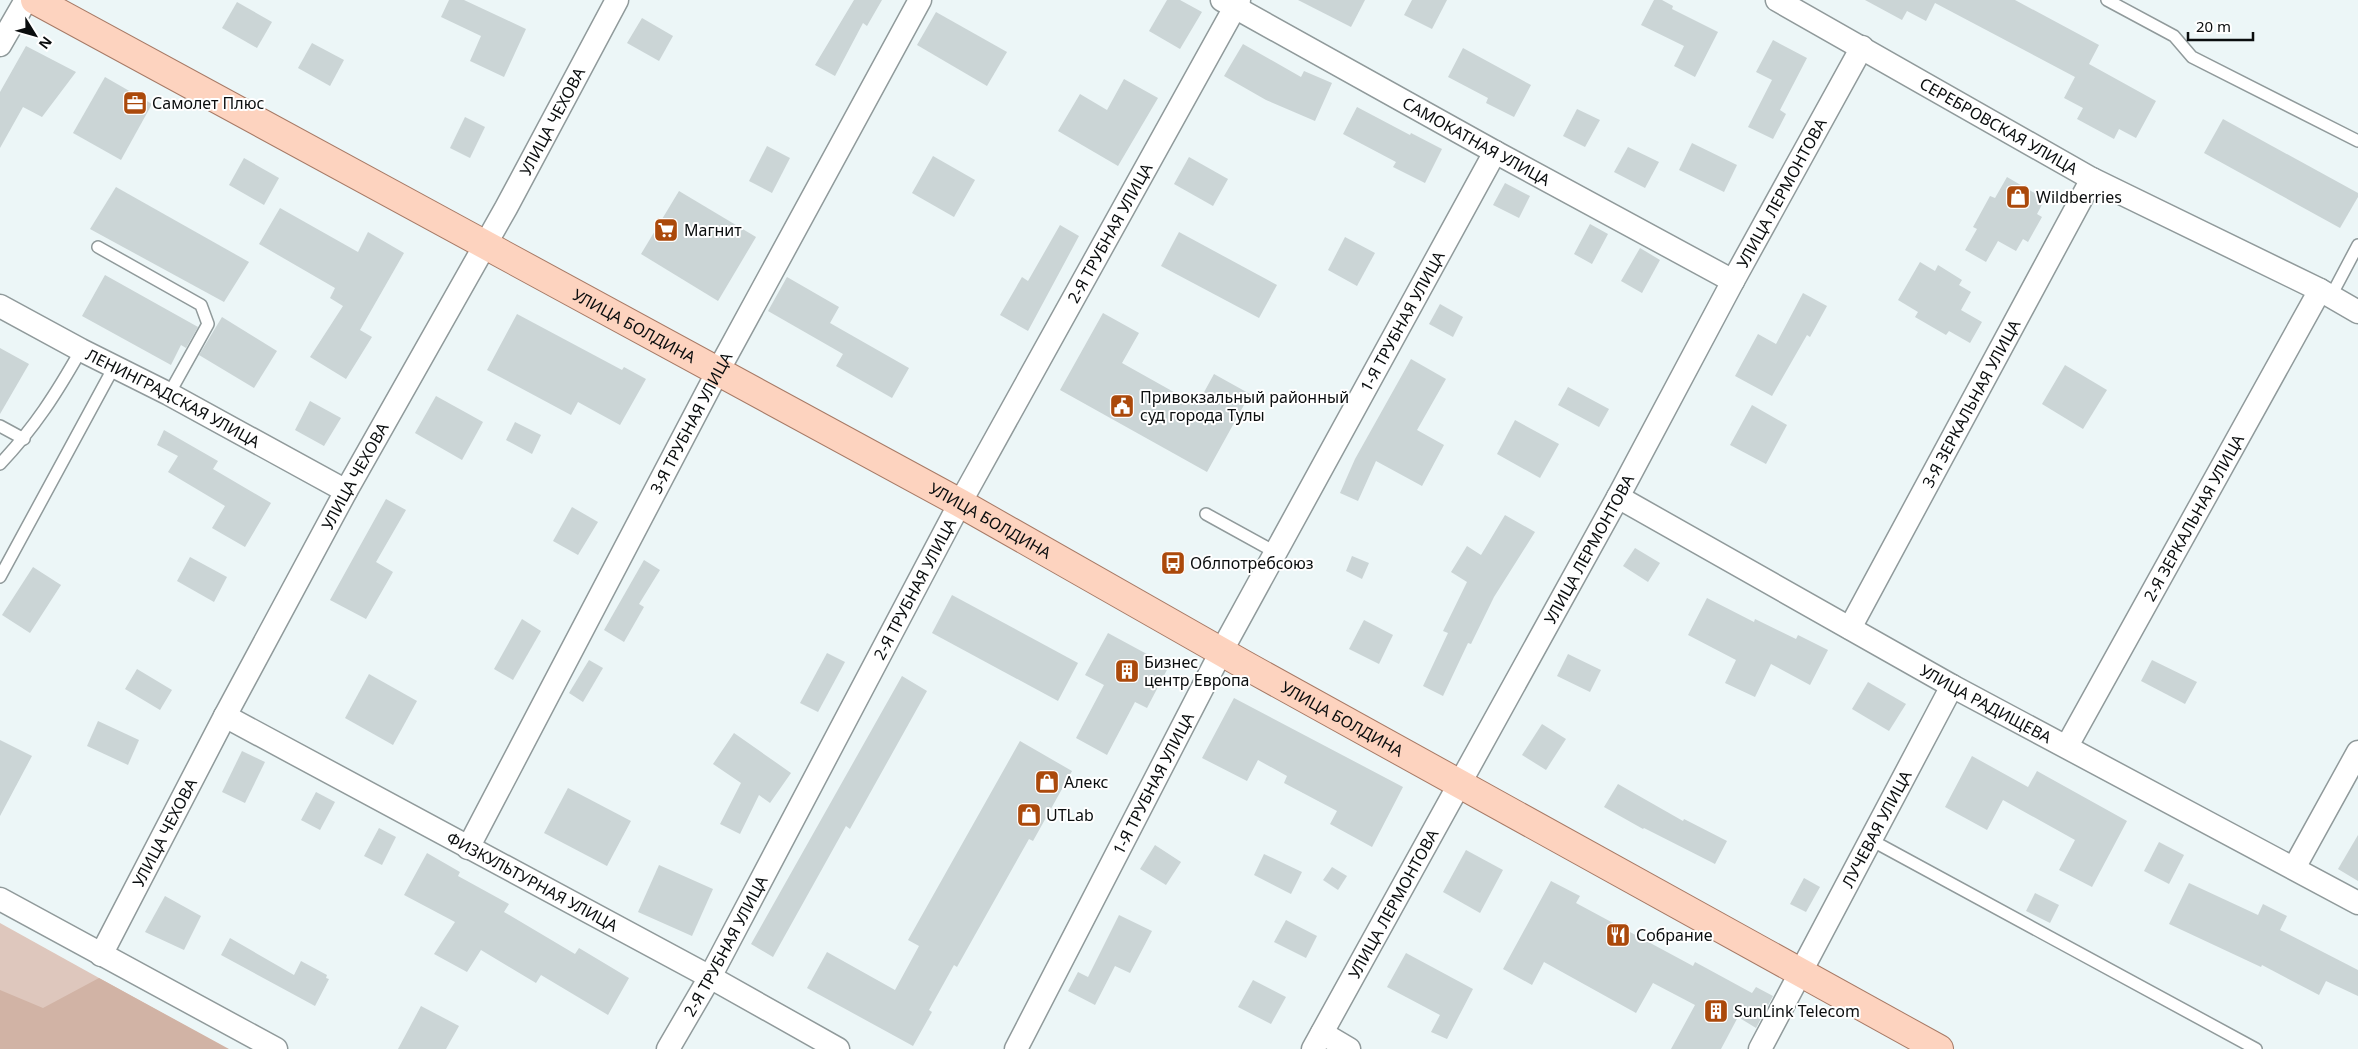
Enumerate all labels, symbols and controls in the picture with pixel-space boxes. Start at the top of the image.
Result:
north arrow [10,10,60,60]
scale bar [2188,10,2253,42]
text: 20 m [2196,16,2231,36]
text: N [35,33,57,53]
street label: УЛИЦА ЧЕХОВА [514,63,590,179]
street label: СЕРЕБРОВСКАЯ УЛИЦА [1916,72,2082,180]
office icon: Самолет Плюс [122,90,148,116]
place label: Самолет Плюс [152,92,264,114]
street label: САМОКАТНАЯ УЛИЦА [1399,92,1555,191]
street label: УЛИЦА ЛЕРМОНТОВА [1731,113,1832,272]
street label: 2-Я ТРУБНАЯ УЛИЦА [1062,158,1158,307]
shop icon: Wildberries [2005,184,2031,210]
place label: Wildberries [2036,186,2122,208]
supermarket icon: Магнит [653,217,679,243]
place label: Магнит [684,219,742,241]
street label: 1-Я ТРУБНАЯ УЛИЦА [1355,246,1450,395]
street label: УЛИЦА БОЛДИНА [569,283,700,369]
street label: 3-Я ЗЕРКАЛЬНАЯ УЛИЦА [1917,315,2026,491]
street label: ЛЕНИНГРАДСКАЯ УЛИЦА [82,343,265,453]
street label: 3-Я ТРУБНАЯ УЛИЦА [645,348,738,497]
place label: Привокзальный районный суд города Тулы [1140,386,1349,426]
public building icon: Привокзальный районный суд города Тулы [1109,393,1135,419]
street label: УЛИЦА ЧЕХОВА [316,418,394,534]
street label: 2-Я ЗЕРКАЛЬНАЯ УЛИЦА [2138,430,2249,605]
street label: УЛИЦА ЛЕРМОНТОВА [1539,470,1639,628]
street label: УЛИЦА БОЛДИНА [925,477,1056,564]
street label: 2-Я ТРУБНАЯ УЛИЦА [868,514,961,664]
bus stop icon: Облпотребсоюз [1160,550,1186,576]
place label: Облпотребсоюз [1190,552,1314,574]
place label: Бизнес центр Европа [1144,651,1250,691]
building icon: Бизнес центр Европа [1114,658,1140,684]
street label: УЛИЦА РАДИЩЕВА [1916,659,2056,749]
street label: УЛИЦА БОЛДИНА [1277,676,1408,762]
street label: 1-Я ТРУБНАЯ УЛИЦА [1107,708,1199,858]
street label: ЛУЧЕВАЯ УЛИЦА [1836,766,1917,891]
shop icon: Алекс [1034,769,1060,795]
place label: Алекс [1064,771,1109,793]
street label: УЛИЦА ЧЕХОВА [127,774,202,891]
shop icon: UTLab [1016,802,1042,828]
place label: UTLab [1046,804,1094,826]
street label: УЛИЦА ЛЕРМОНТОВА [1343,824,1444,982]
street label: ФИЗКУЛЬТУРНАЯ УЛИЦА [443,826,623,937]
street label: 2-Я ТРУБНАЯ УЛИЦА [678,871,773,1020]
restaurant icon: Собрание [1605,922,1631,948]
place label: Собрание [1636,924,1713,946]
building icon: SunLink Telecom [1703,998,1729,1024]
place label: SunLink Telecom [1734,1000,1860,1022]

